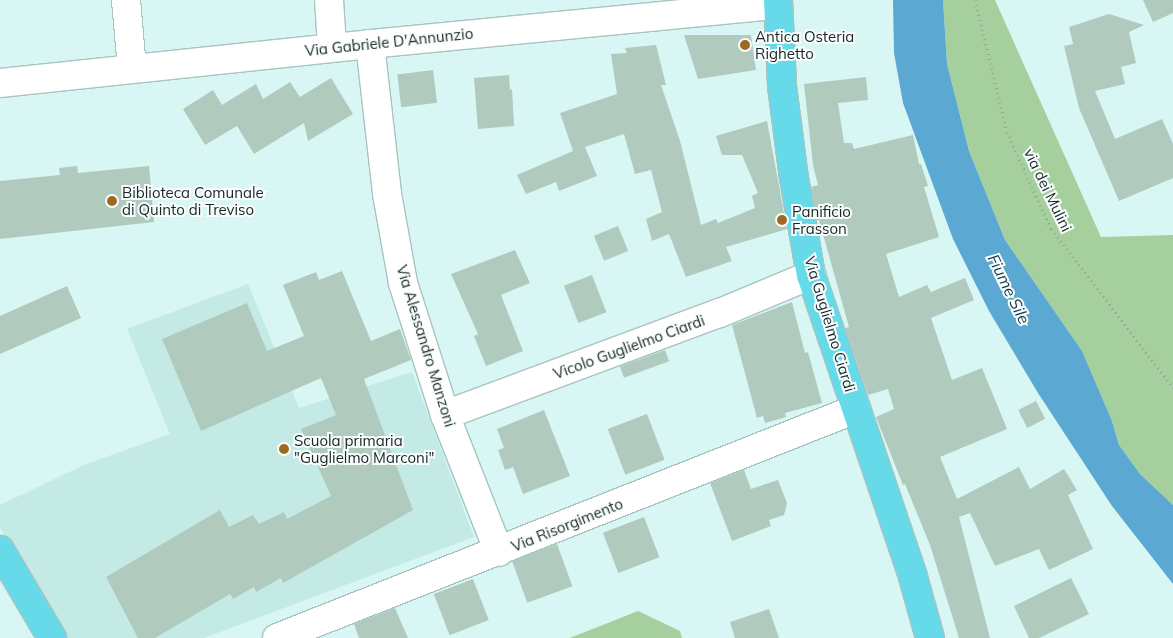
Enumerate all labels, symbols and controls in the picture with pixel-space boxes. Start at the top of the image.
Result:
street label: Via Gabriele D'Annunzio [304,24,474,60]
place label: Antica Osteria Righetto [755,27,854,62]
marker: Antica Osteria Righetto [739,39,751,51]
street label: via dei Mulini [1020,146,1076,234]
place label: Biblioteca Comunale di Quinto di Treviso [122,183,264,218]
marker: Biblioteca Comunale di Quinto di Treviso [106,195,118,207]
place label: Panificio Frasson [792,202,851,237]
marker: Panificio Frasson [776,214,788,226]
water label: Fiume Sile [984,251,1034,327]
street label: Via Guglielmo Ciardi [801,254,859,394]
street label: Via Alessandro Manzoni [393,263,459,429]
street label: Vicolo Guglielmo Ciardi [551,311,707,383]
place label: Scuola primaria "Guglielmo Marconi" [294,431,434,466]
marker: Scuola primaria "Guglielmo Marconi" [278,443,290,455]
street label: Via Risorgimento [509,494,625,556]

